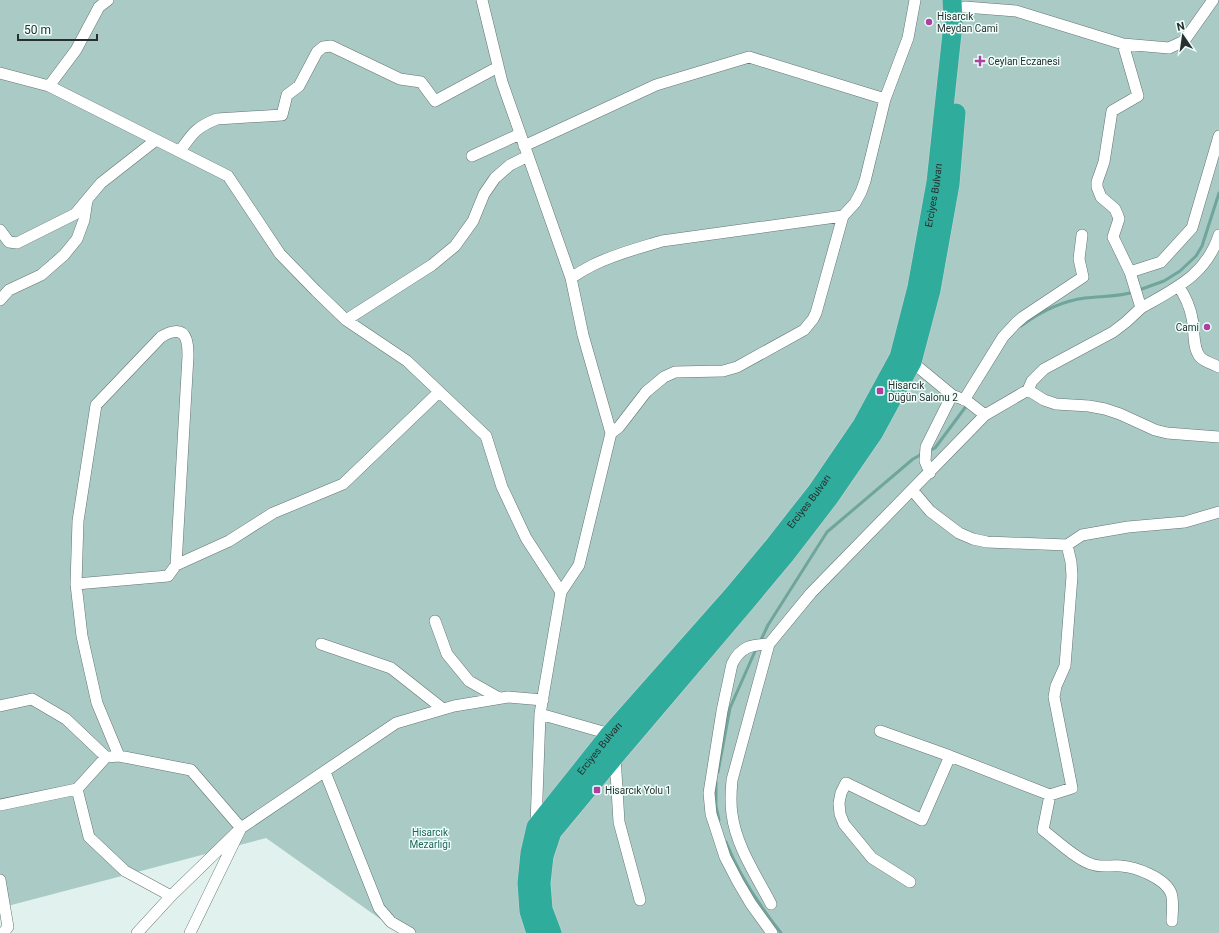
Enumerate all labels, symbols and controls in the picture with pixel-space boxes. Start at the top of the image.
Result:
place label: Hisarcık Meydan Cami [937,11,998,34]
scale bar [18,16,97,42]
north arrow [1163,16,1203,56]
marker: Hisarcık Meydan Cami [924,17,934,27]
text: N [1176,19,1186,34]
text: 50 m [24,23,51,37]
marker: Ceylan Eczanesi [975,56,985,66]
place label: Ceylan Eczanesi [988,56,1060,67]
street label: Erciyes Bulvarı [922,163,943,228]
place label: Cami [1176,322,1199,333]
marker: Cami [1202,322,1212,332]
place label: Hisarcık Düğün Salonu 2 [888,380,958,403]
marker: Hisarcık Düğün Salonu 2 [875,386,885,396]
street label: Erciyes Bulvarı [785,472,832,530]
street label: Erciyes Bulvarı [574,720,624,777]
marker: Hisarcık Yolu 1 [592,785,602,795]
place label: Hisarcık Yolu 1 [605,785,671,796]
park label: Hisarcık Mezarlığı [410,827,450,850]

